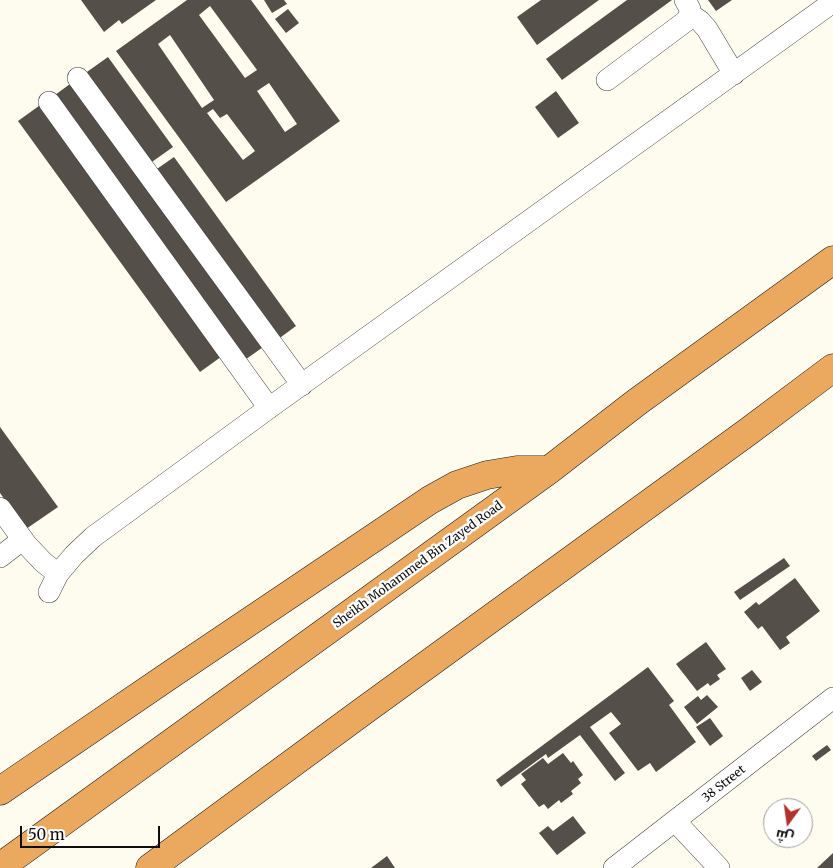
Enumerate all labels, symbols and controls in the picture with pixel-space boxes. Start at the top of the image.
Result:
street label: Sheikh Mohammed Bin Zayed Road [330,499,506,631]
street label: 38 Street [699,763,749,805]
north arrow [763,798,813,848]
scale bar [22,816,162,848]
text: 50 m [28,825,65,844]
text: ش [774,826,796,847]

